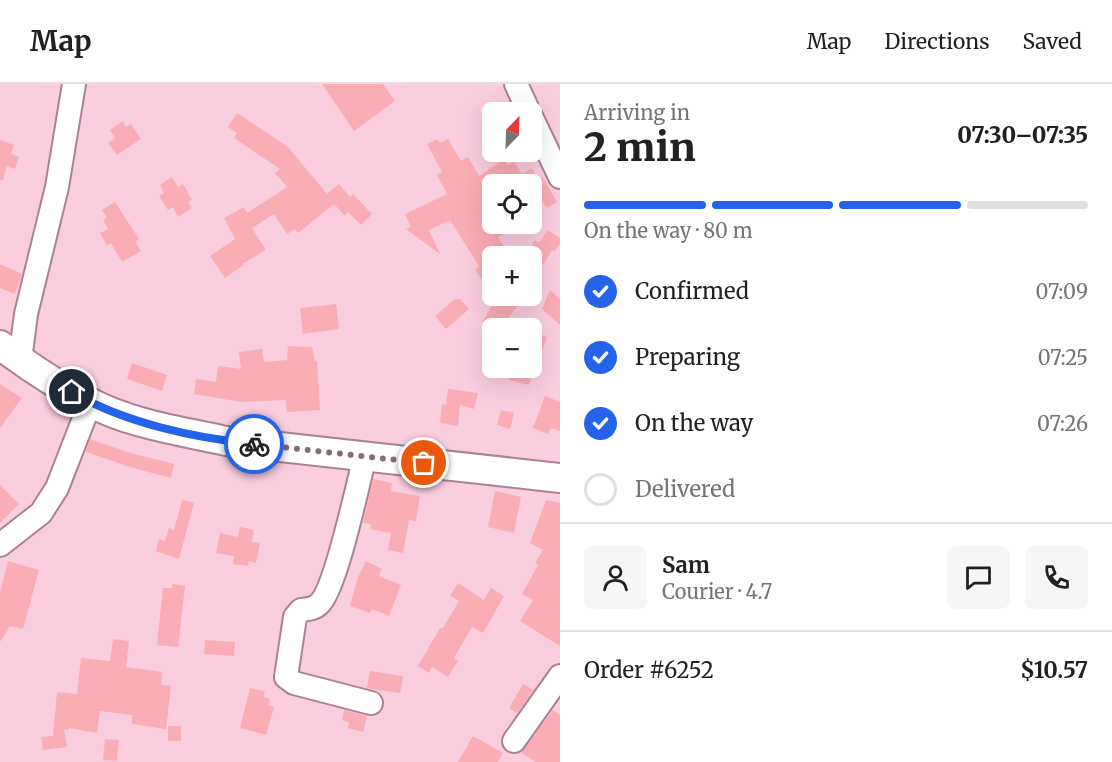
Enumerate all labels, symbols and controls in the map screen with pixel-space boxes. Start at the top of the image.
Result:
text: Map [30,23,92,59]
text: Map [807,28,851,55]
text: Directions [884,28,989,55]
text: Saved [1022,28,1082,55]
text: Arriving in [584,100,690,125]
north arrow [482,102,542,162]
map controls [482,102,542,378]
text: 07:30–07:35 [957,121,1088,149]
text: 2 min [584,123,696,172]
button: locate [482,174,542,234]
text: On the way · 80 m [584,218,753,243]
button: + [482,246,542,306]
icon: check [584,275,617,308]
text: Confirmed [635,277,749,305]
text: 07:09 [1036,279,1088,304]
button: − [482,318,542,378]
icon: check [584,341,617,374]
text: Preparing [635,343,740,371]
text: 07:25 [1038,345,1088,370]
pin [46,366,97,417]
icon: home [55,375,88,408]
icon: check [584,407,617,440]
text: On the way [635,409,753,437]
text: 07:26 [1037,411,1088,436]
courier [224,414,284,474]
icon: bike [238,428,271,461]
pin [398,437,449,488]
icon: bag [407,446,440,479]
text: Delivered [635,475,735,503]
button: person [584,546,647,609]
button: chat [947,546,1010,609]
button: phone [1025,546,1088,609]
text: Sam [662,551,710,579]
text: Courier · 4.7 [662,579,772,604]
text: Order #6252 [584,656,714,684]
text: $10.57 [1020,656,1088,684]

